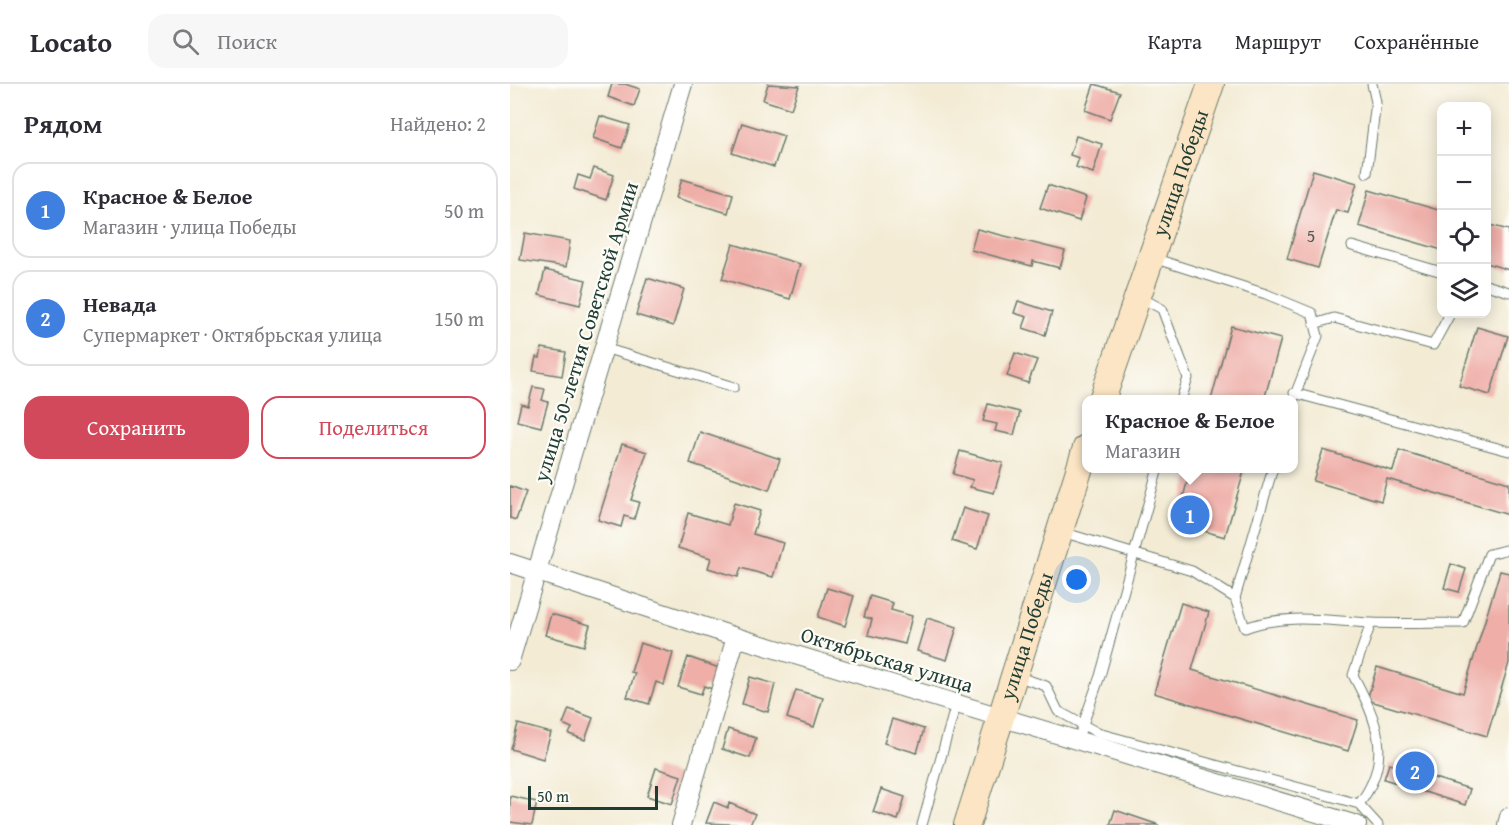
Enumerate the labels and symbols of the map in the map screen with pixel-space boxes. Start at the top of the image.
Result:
street label: улица Победы [1143,105,1216,242]
street label: улица 50-летия Советской Армии [525,178,646,487]
house number: 5 [1307,222,1315,249]
pin: 1 [1170,492,1210,538]
your location [1062,565,1091,594]
street label: улица Победы [991,568,1061,705]
street label: Октябрьская улица [797,619,977,700]
pin: 2 [1396,748,1434,794]
scale bar [528,783,658,810]

